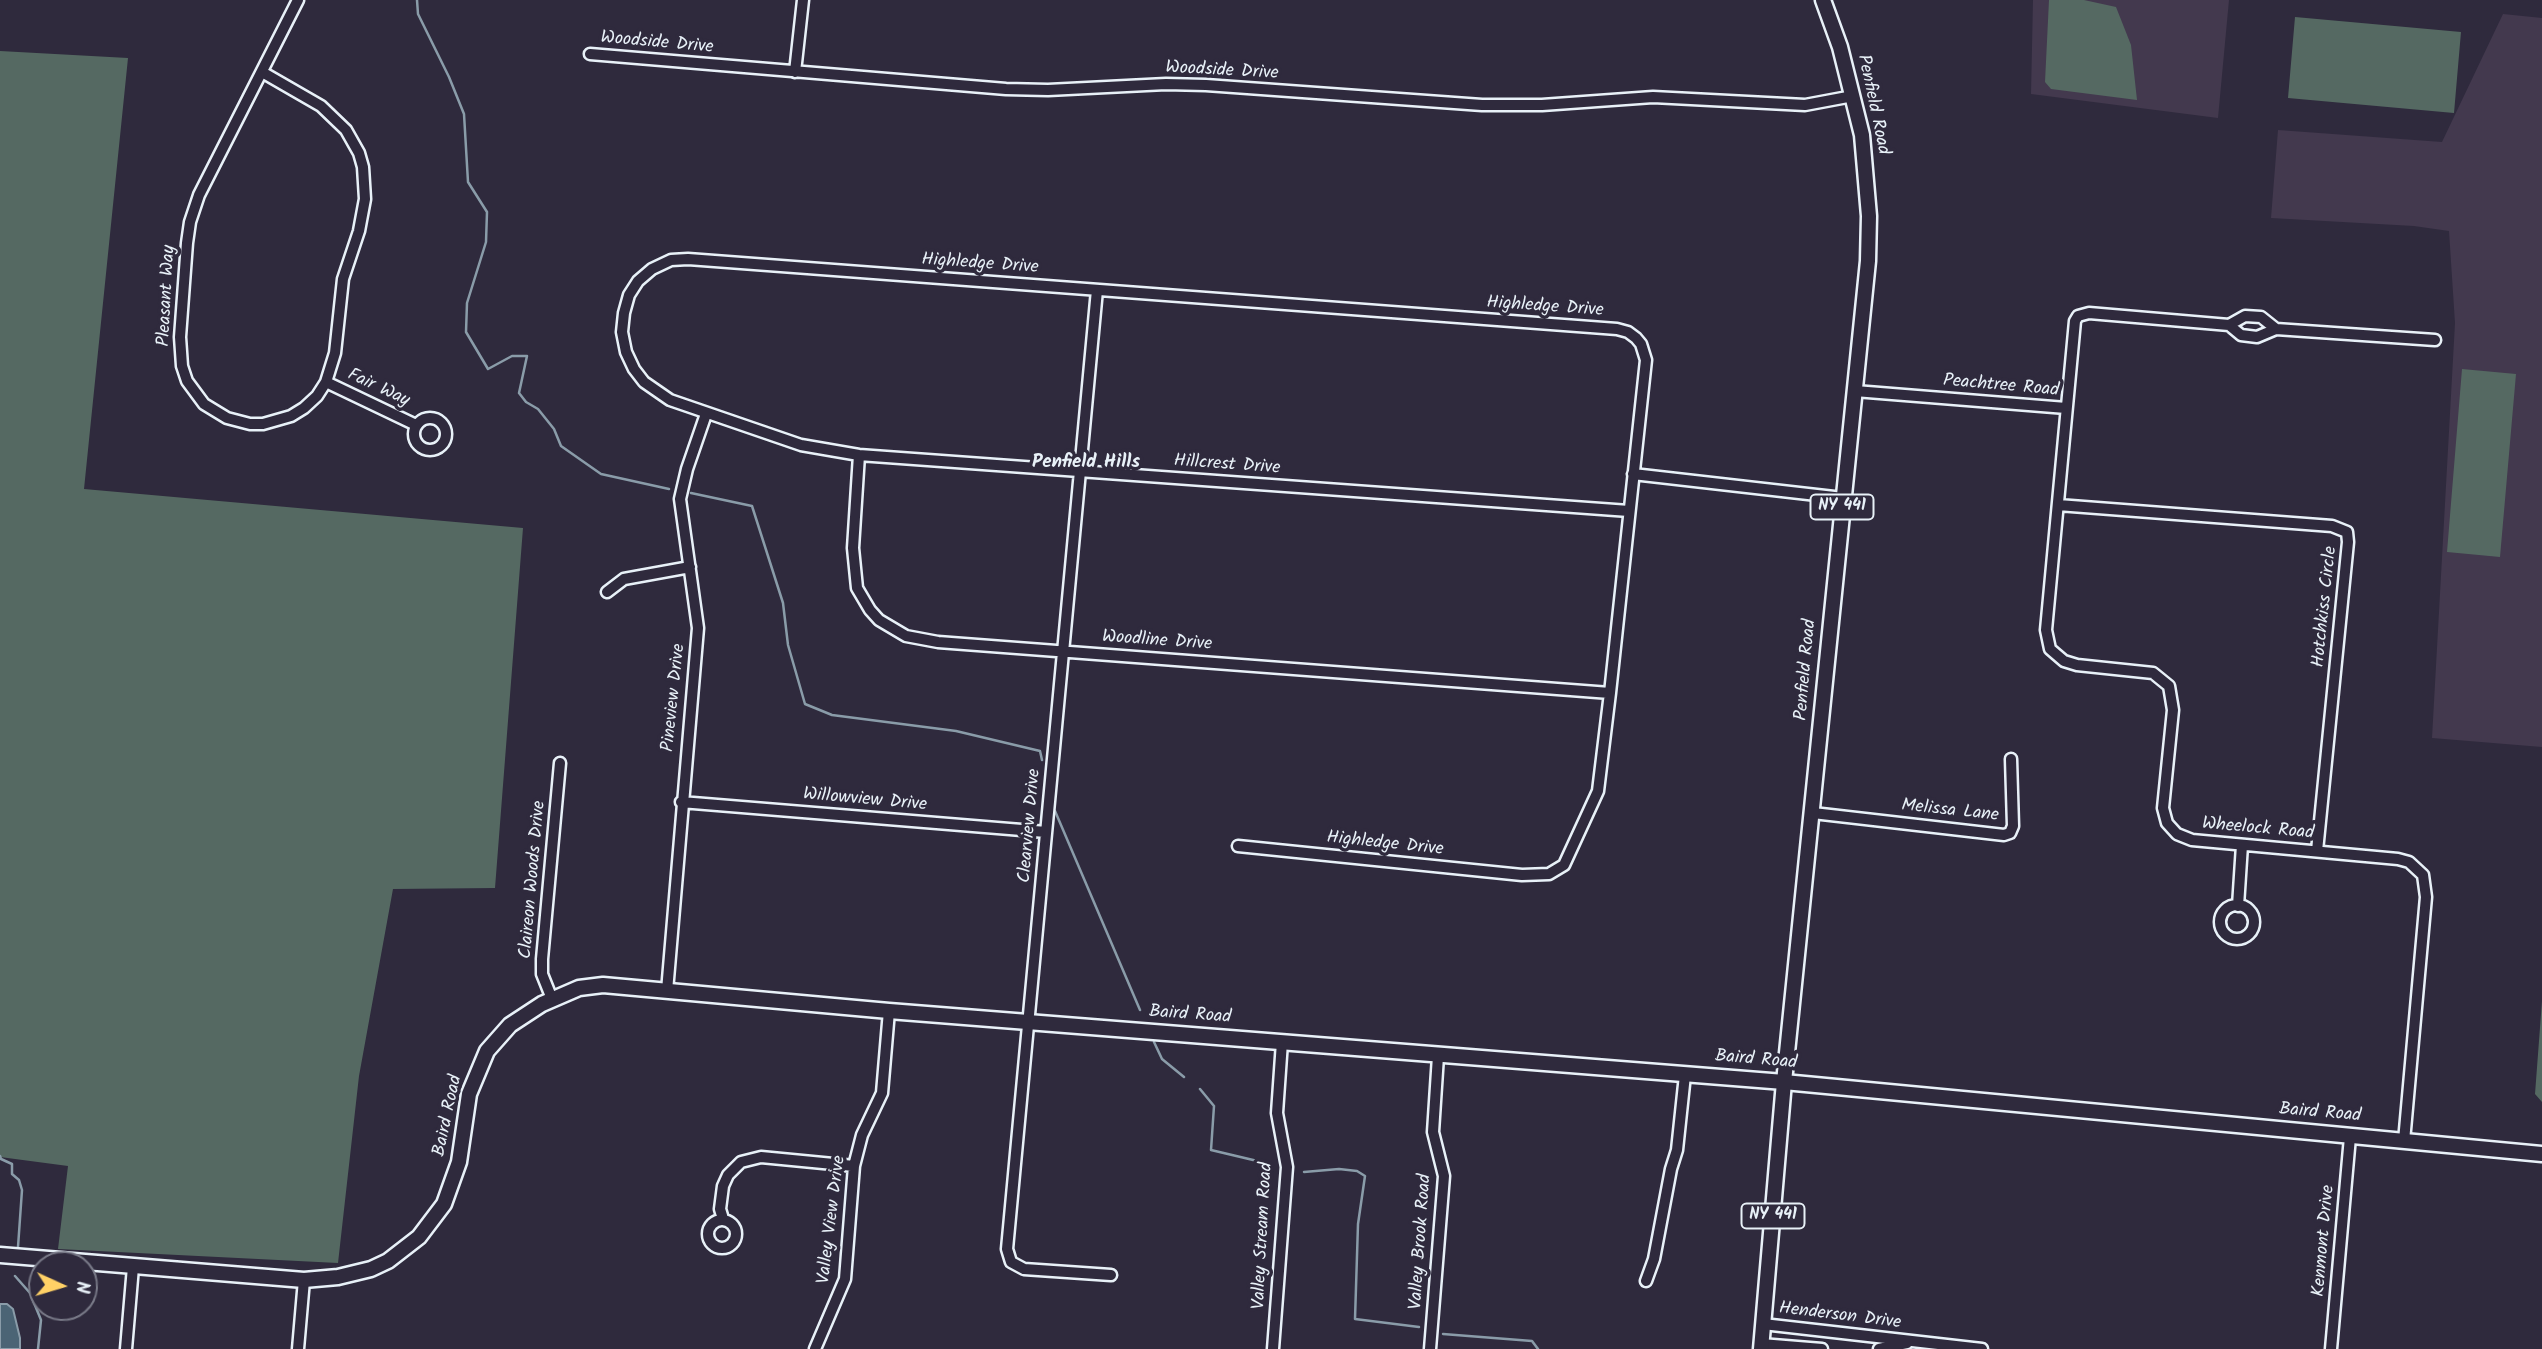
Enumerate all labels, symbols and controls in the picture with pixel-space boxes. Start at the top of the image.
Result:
street label: Woodside Drive [600,28,714,60]
street label: Penfield Road [1851,53,1893,157]
street label: Woodside Drive [1165,58,1279,86]
street label: Pleasant Way [155,245,181,347]
street label: Highledge Drive [921,250,1039,280]
street label: Highledge Drive [1486,293,1604,323]
street label: Fair Way [343,365,413,413]
street label: Peachtree Road [1942,371,2060,403]
street label: Hillcrest Drive [1173,452,1281,480]
district label: Penfield Hills [1032,453,1140,475]
road number: NY 441 [1811,494,1874,520]
street label: Hotchkiss Circle [2309,545,2343,669]
street label: Penfield Road [1792,618,1822,722]
street label: Woodline Drive [1101,627,1213,657]
street label: Pineview Drive [659,643,691,753]
street label: Clearview Drive [1015,768,1047,884]
street label: Willowview Drive [802,785,928,817]
street label: Melissa Lane [1900,796,2000,828]
street label: Claireon Woods Drive [516,800,552,960]
street label: Wheelock Road [2201,814,2315,846]
street label: Highledge Drive [1325,828,1445,862]
street label: Baird Road [1148,1002,1232,1030]
street label: Baird Road [1714,1047,1798,1075]
street label: Baird Road [430,1073,468,1159]
street label: Baird Road [2278,1100,2362,1128]
street label: Valley View Drive [814,1154,852,1286]
street label: Valley Stream Road [1249,1162,1279,1310]
street label: Valley Brook Road [1406,1173,1438,1311]
street label: Kenmont Drive [2309,1184,2341,1298]
road number: NY 441 [1742,1204,1804,1228]
north arrow [28,1251,98,1321]
text: N [67,1280,97,1294]
street label: Henderson Drive [1778,1299,1902,1335]

